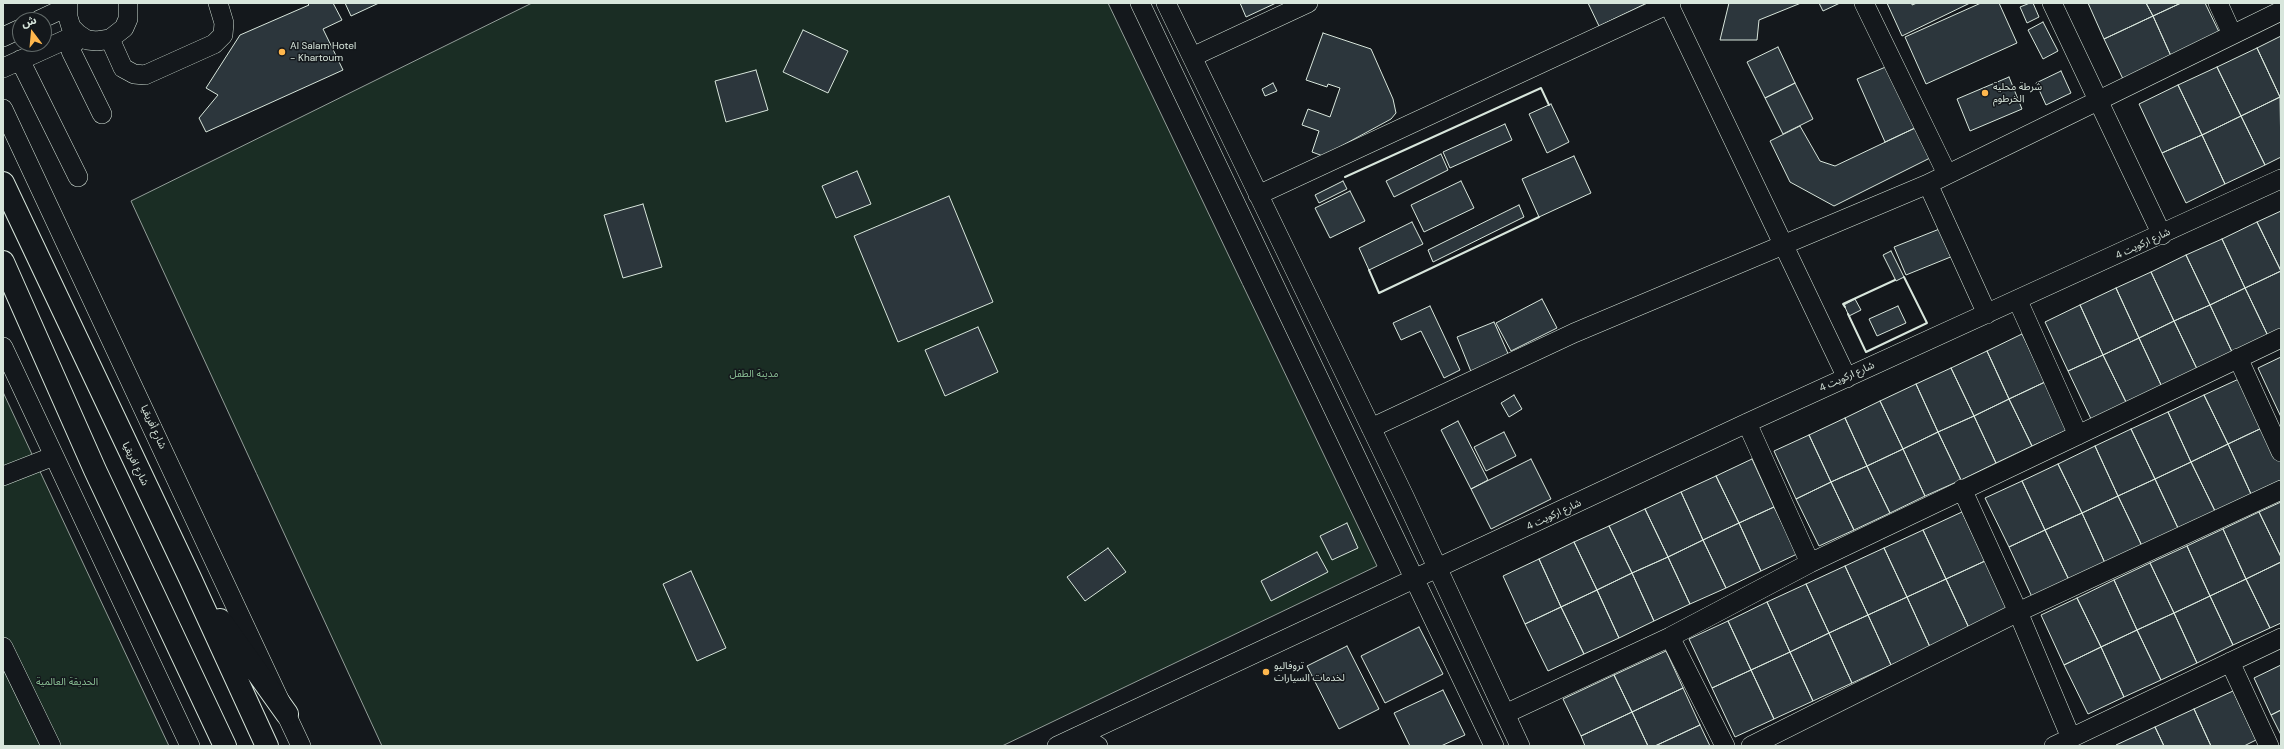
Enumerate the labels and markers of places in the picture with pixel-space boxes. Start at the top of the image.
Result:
place label: Al Salam Hotel - Khartoum [290,40,356,64]
marker: Al Salam Hotel - Khartoum [277,47,287,57]
place label: شرطة محلية الخرطوم [1993,81,2042,104]
marker: شرطة محلية الخرطوم [1980,88,1990,98]
place label: تروفاليو لخدمات السيارات [1274,660,1345,684]
marker: تروفاليو لخدمات السيارات [1261,667,1271,677]

